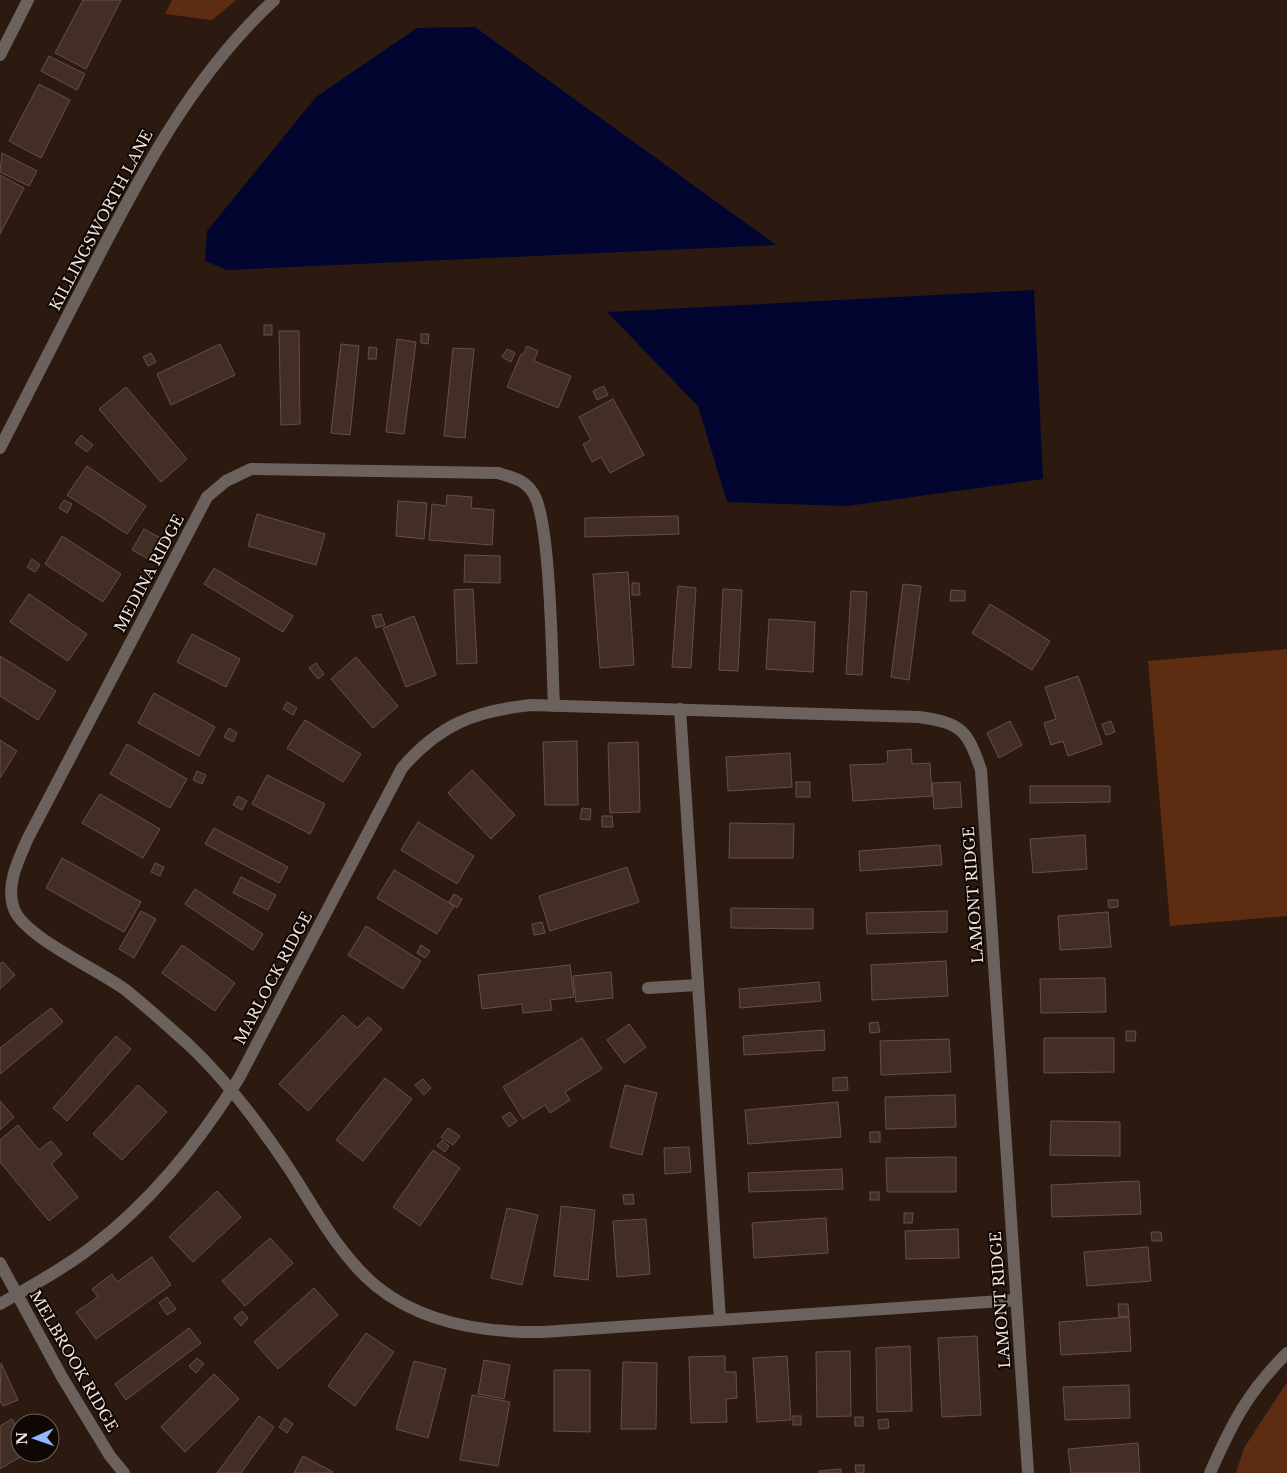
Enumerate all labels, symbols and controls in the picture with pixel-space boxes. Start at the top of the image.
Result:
street label: KILLINGSWORTH LANE [45,126,157,314]
street label: MEDINA RIDGE [110,511,188,635]
street label: LAMONT RIDGE [959,826,987,964]
street label: MARLOCK RIDGE [230,908,316,1048]
street label: LAMONT RIDGE [986,1231,1014,1369]
street label: MELBROOK RIDGE [26,1287,122,1435]
north arrow [10,1413,60,1463]
text: N [13,1432,31,1445]

